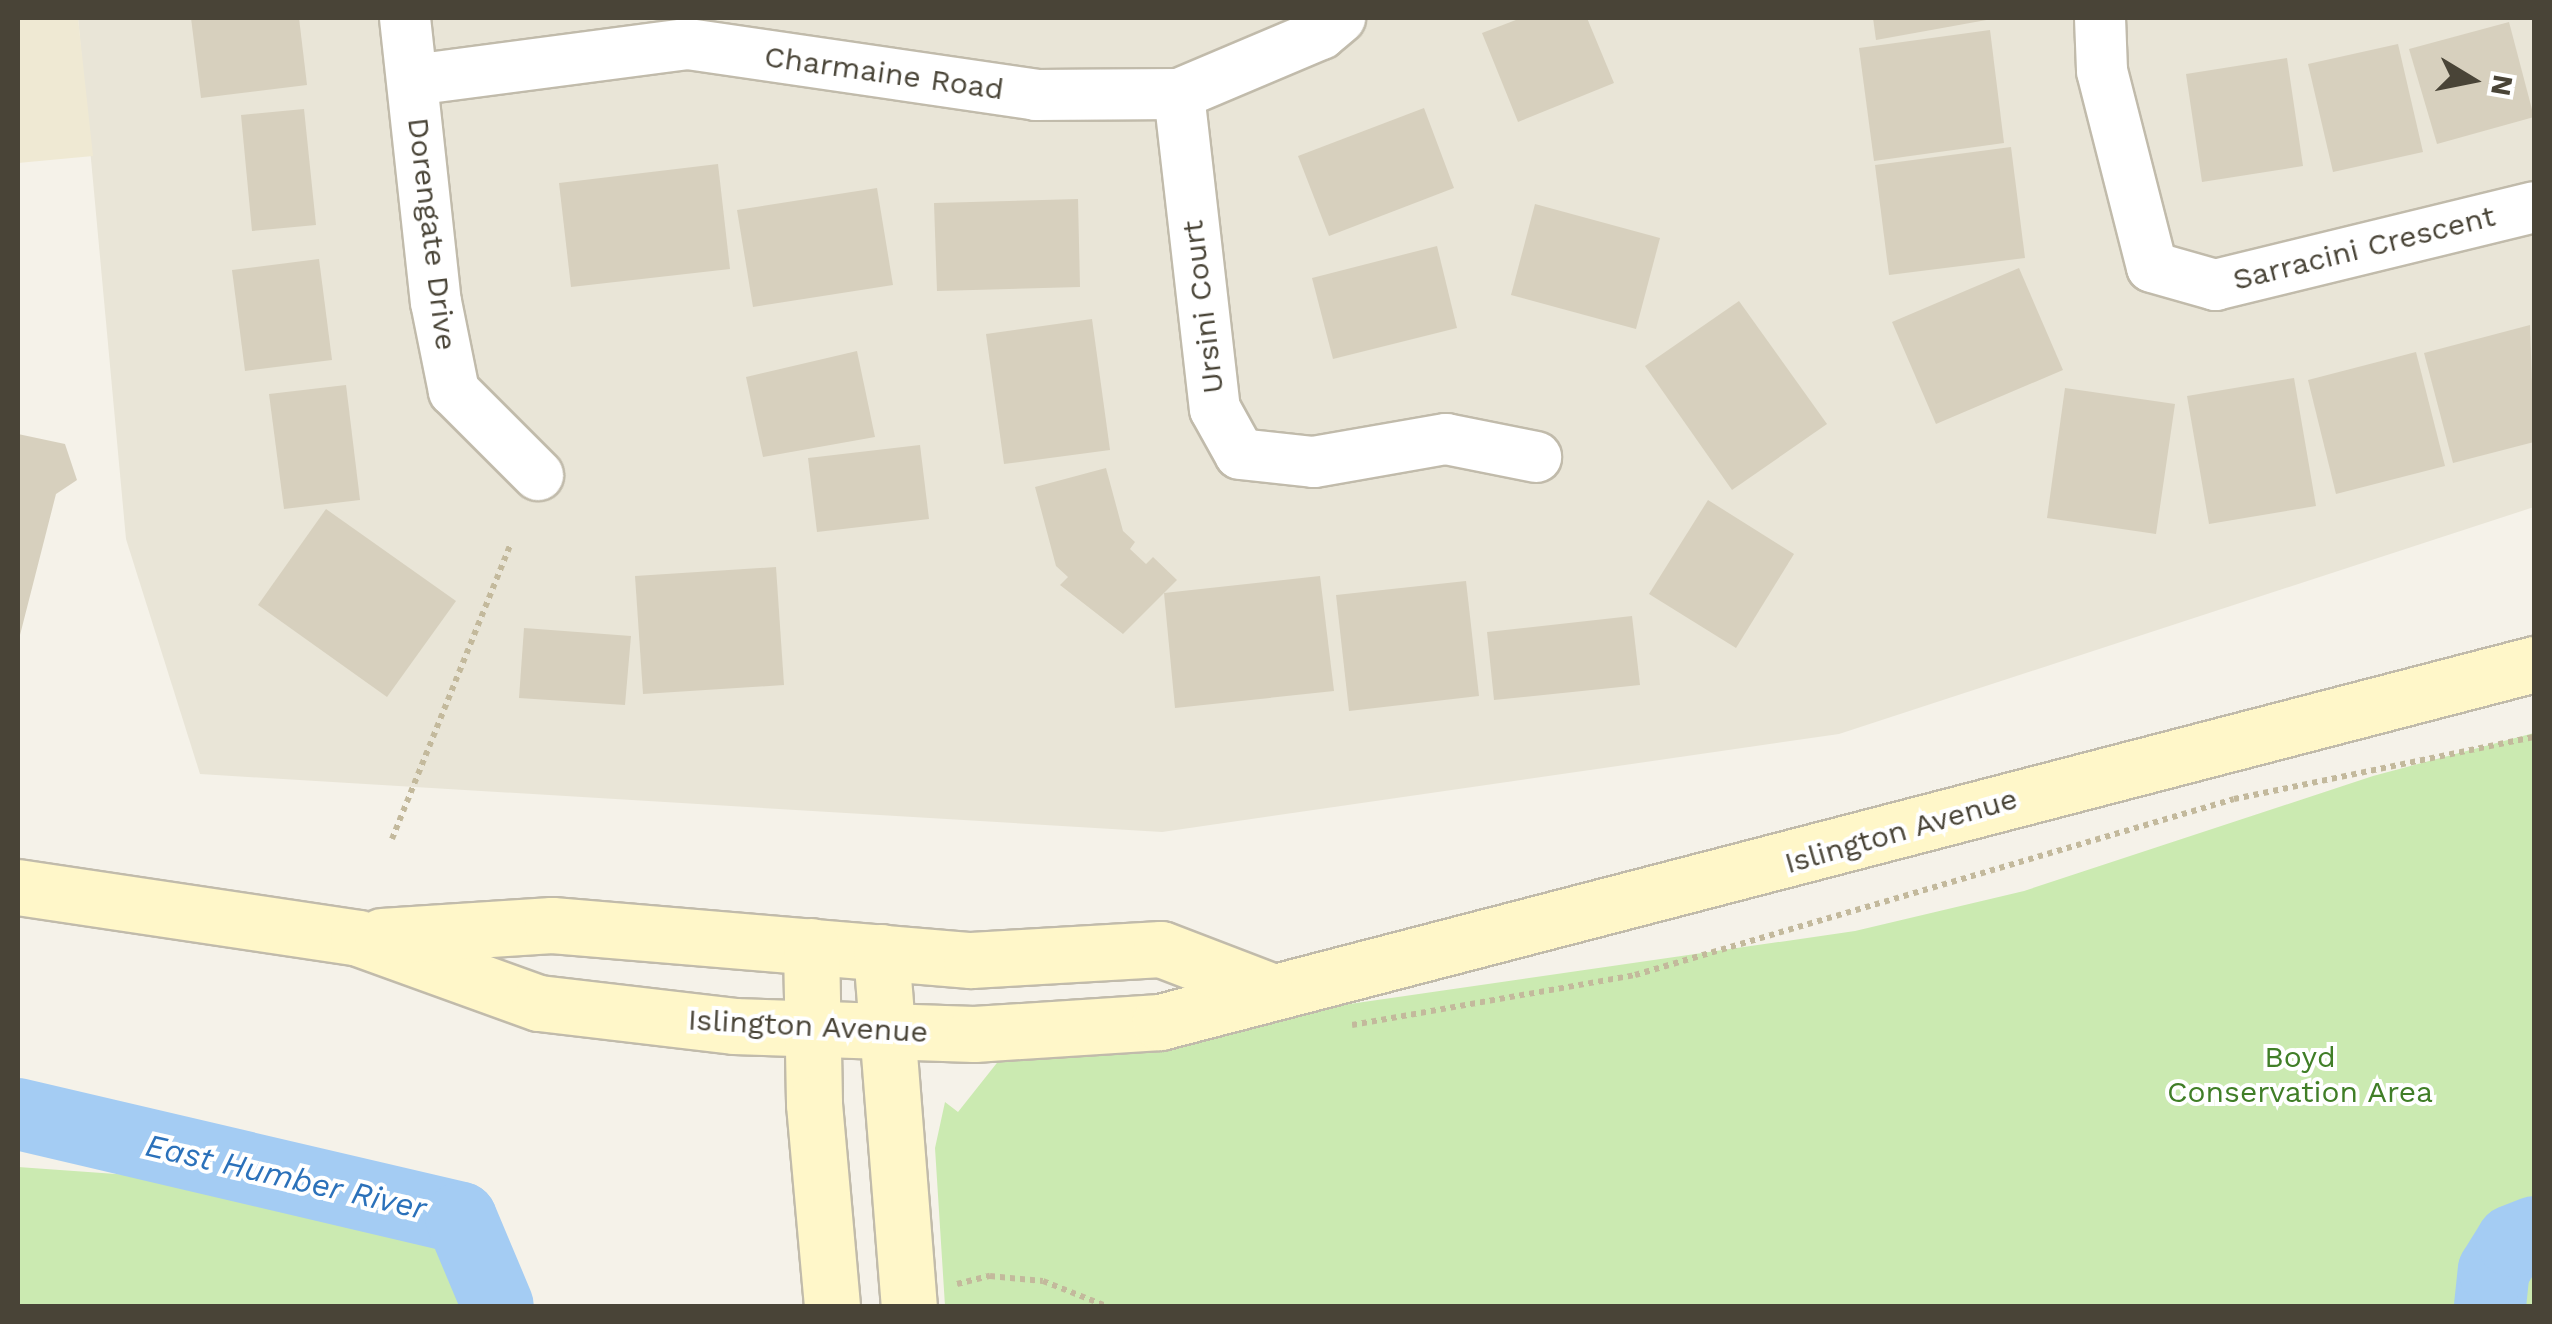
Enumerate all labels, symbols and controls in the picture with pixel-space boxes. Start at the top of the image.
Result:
north arrow [2422,30,2522,130]
street label: Charmaine Road [762,38,1006,108]
text: N [2484,72,2520,98]
street label: Dorengate Drive [400,116,464,352]
street label: Sarracini Crescent [2229,198,2499,298]
street label: Ursini Court [1175,218,1231,396]
street label: Islington Avenue [1780,780,2022,882]
street label: Islington Avenue [686,1002,930,1050]
park label: Boyd Conservation Area [2166,1039,2434,1110]
water label: East Humber River [142,1126,430,1228]

